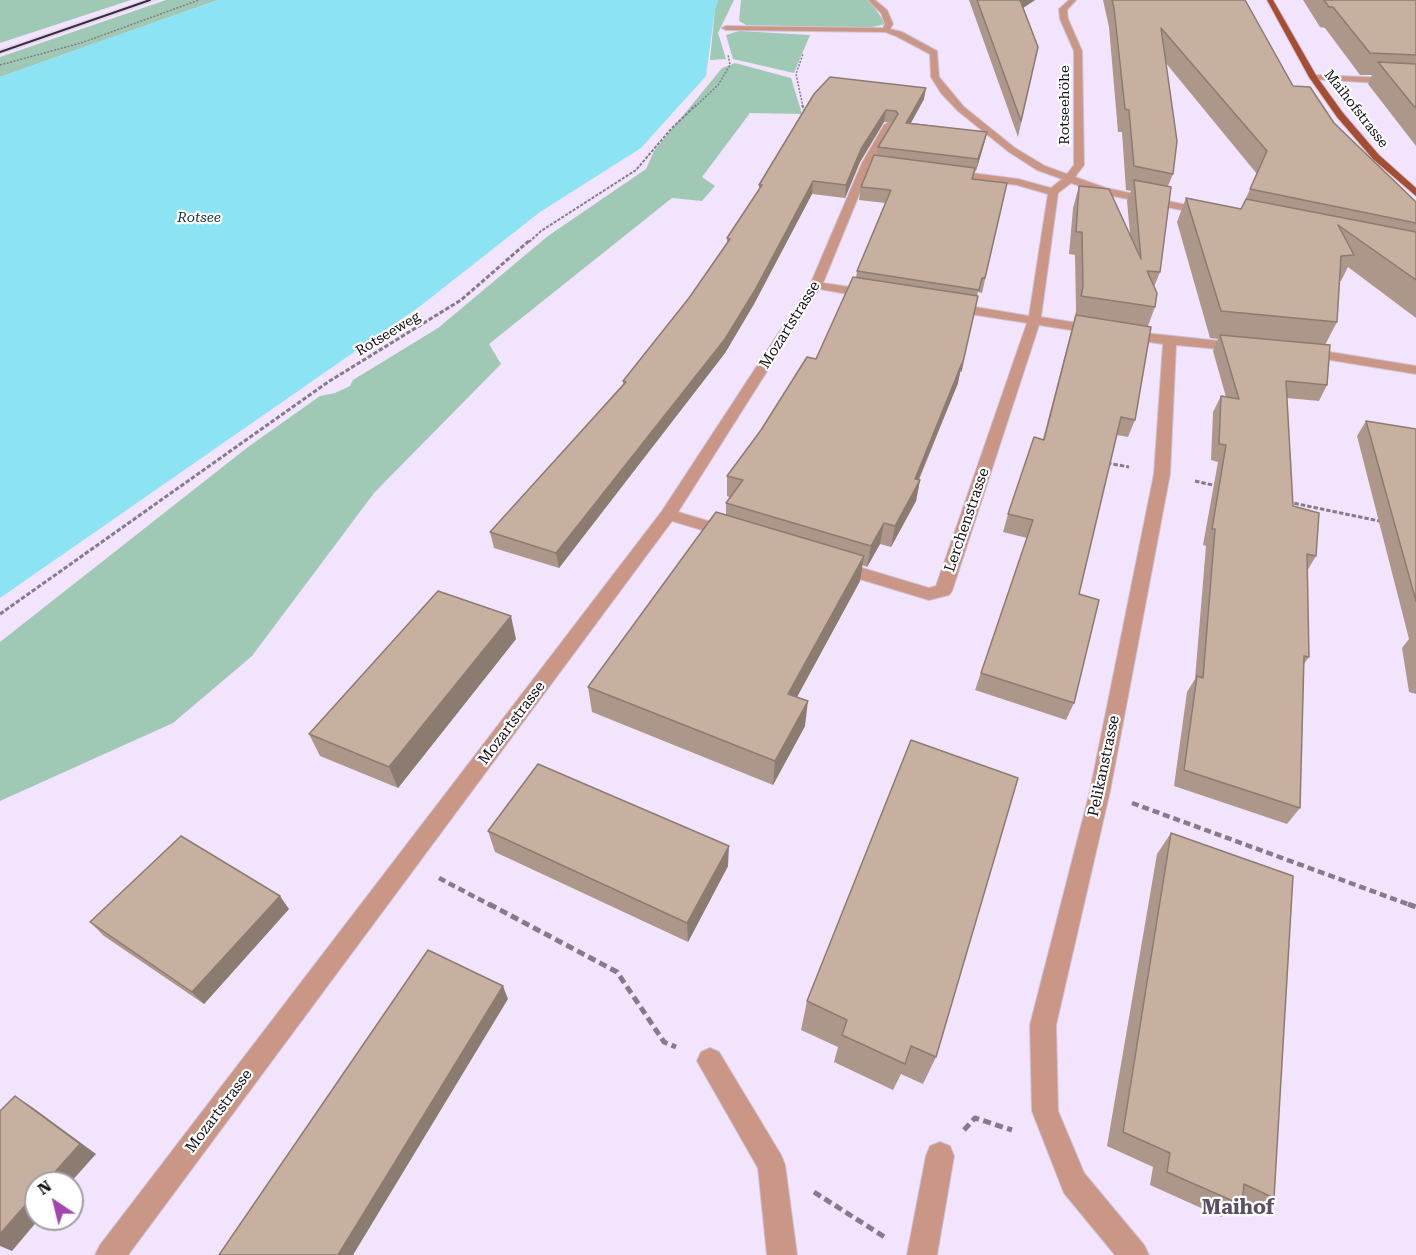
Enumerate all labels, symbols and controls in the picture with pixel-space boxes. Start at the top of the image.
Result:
street label: Rotseehöhe [1057,65,1073,145]
street label: Maihofstrasse [1320,67,1392,151]
water label: Rotsee [177,210,221,226]
street label: Mozartstrasse [756,278,824,372]
street label: Rotseeweg [353,308,423,360]
street label: Lerchenstrasse [941,466,993,574]
street label: Mozartstrasse [475,678,549,768]
street label: Pelikanstrasse [1085,714,1123,818]
street label: Mozartstrasse [182,1066,256,1156]
north arrow [24,1171,84,1231]
text: N [34,1176,55,1199]
district label: Maihof [1202,1196,1274,1220]

